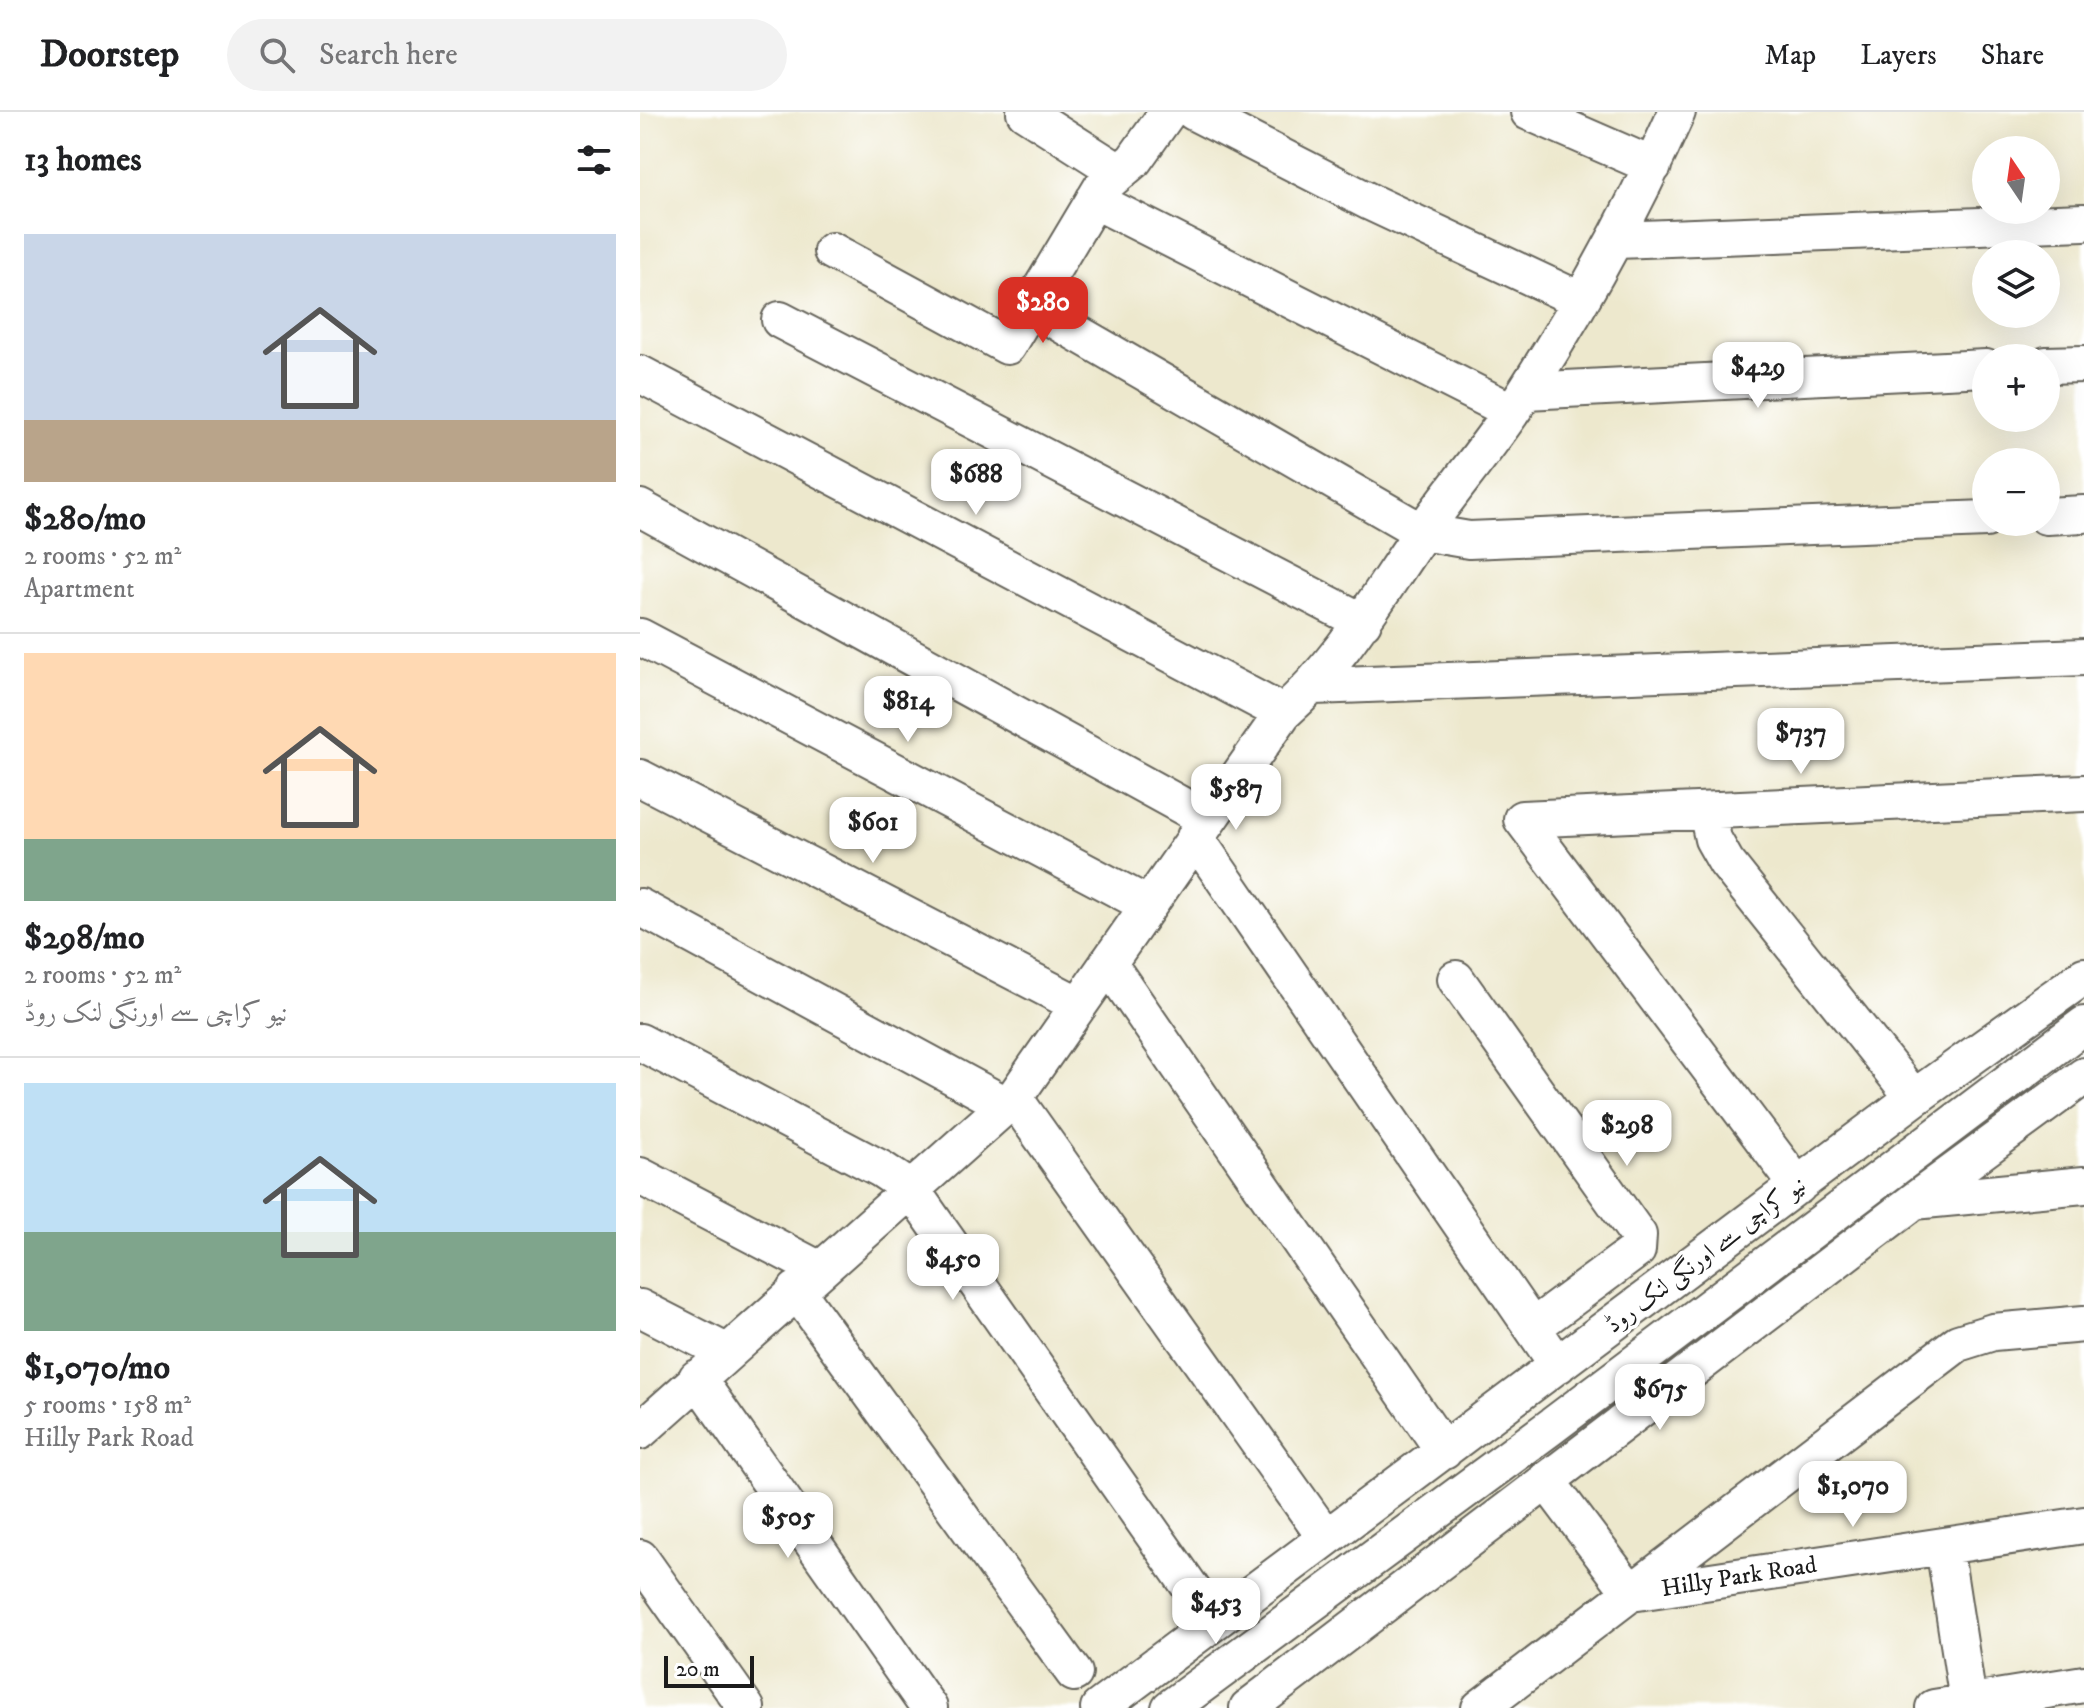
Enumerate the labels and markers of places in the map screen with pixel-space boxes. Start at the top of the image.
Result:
pin: $280 [996,277,1090,345]
pin: $429 [1711,342,1805,410]
pin: $688 [929,449,1023,517]
pin: $814 [861,676,955,744]
pin: $737 [1754,708,1848,776]
pin: $587 [1189,764,1283,832]
pin: $601 [826,797,920,865]
pin: $298 [1580,1100,1674,1168]
pin: $450 [906,1234,1000,1302]
pin: $675 [1613,1364,1707,1432]
pin: $1,070 [1788,1461,1918,1529]
pin: $505 [741,1492,835,1560]
pin: $453 [1169,1578,1263,1646]

